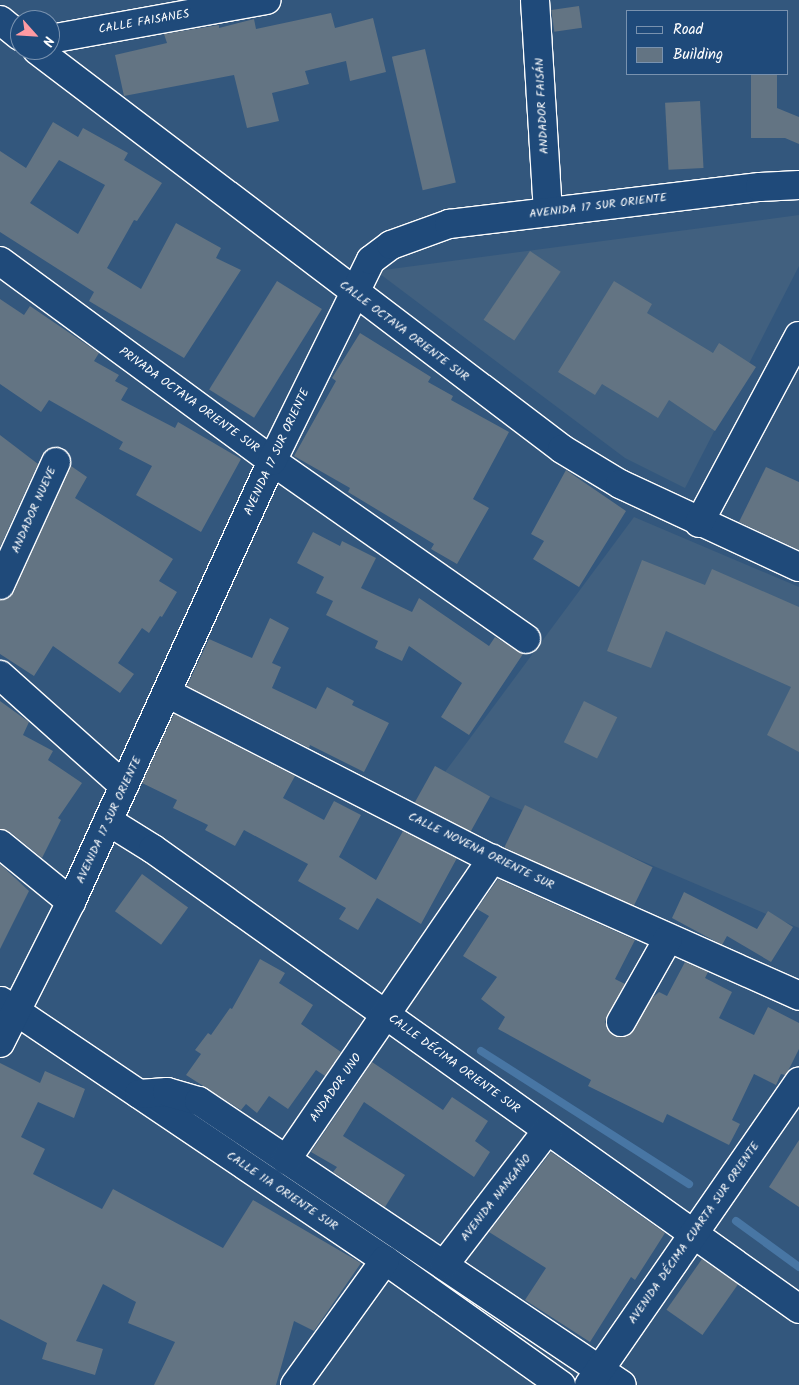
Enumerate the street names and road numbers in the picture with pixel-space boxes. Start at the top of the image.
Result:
street label: CALLE FAISANES [97,7,191,37]
street label: ANDADOR FAISÁN [532,57,552,155]
street label: AVENIDA 17 SUR ORIENTE [528,190,668,222]
street label: CALLE OCTAVA ORIENTE SUR [336,278,472,384]
street label: PRIVADA OCTAVA ORIENTE SUR [116,344,262,456]
street label: AVENIDA 17 SUR ORIENTE [241,386,313,518]
street label: ANDADOR NUEVE [8,465,60,555]
street label: AVENIDA 17 SUR ORIENTE [73,754,145,886]
street label: CALLE NOVENA ORIENTE SUR [406,809,556,893]
street label: CALLE DÉCIMA ORIENTE SUR [386,1012,522,1116]
street label: ANDADOR UNO [307,1051,365,1125]
street label: AVENIDA DÉCIMA CUARTA SUR ORIENTE [625,1139,763,1327]
street label: CALLE 11A ORIENTE SUR [224,1148,340,1234]
street label: AVENIDA NANGAÑO [458,1152,534,1244]

